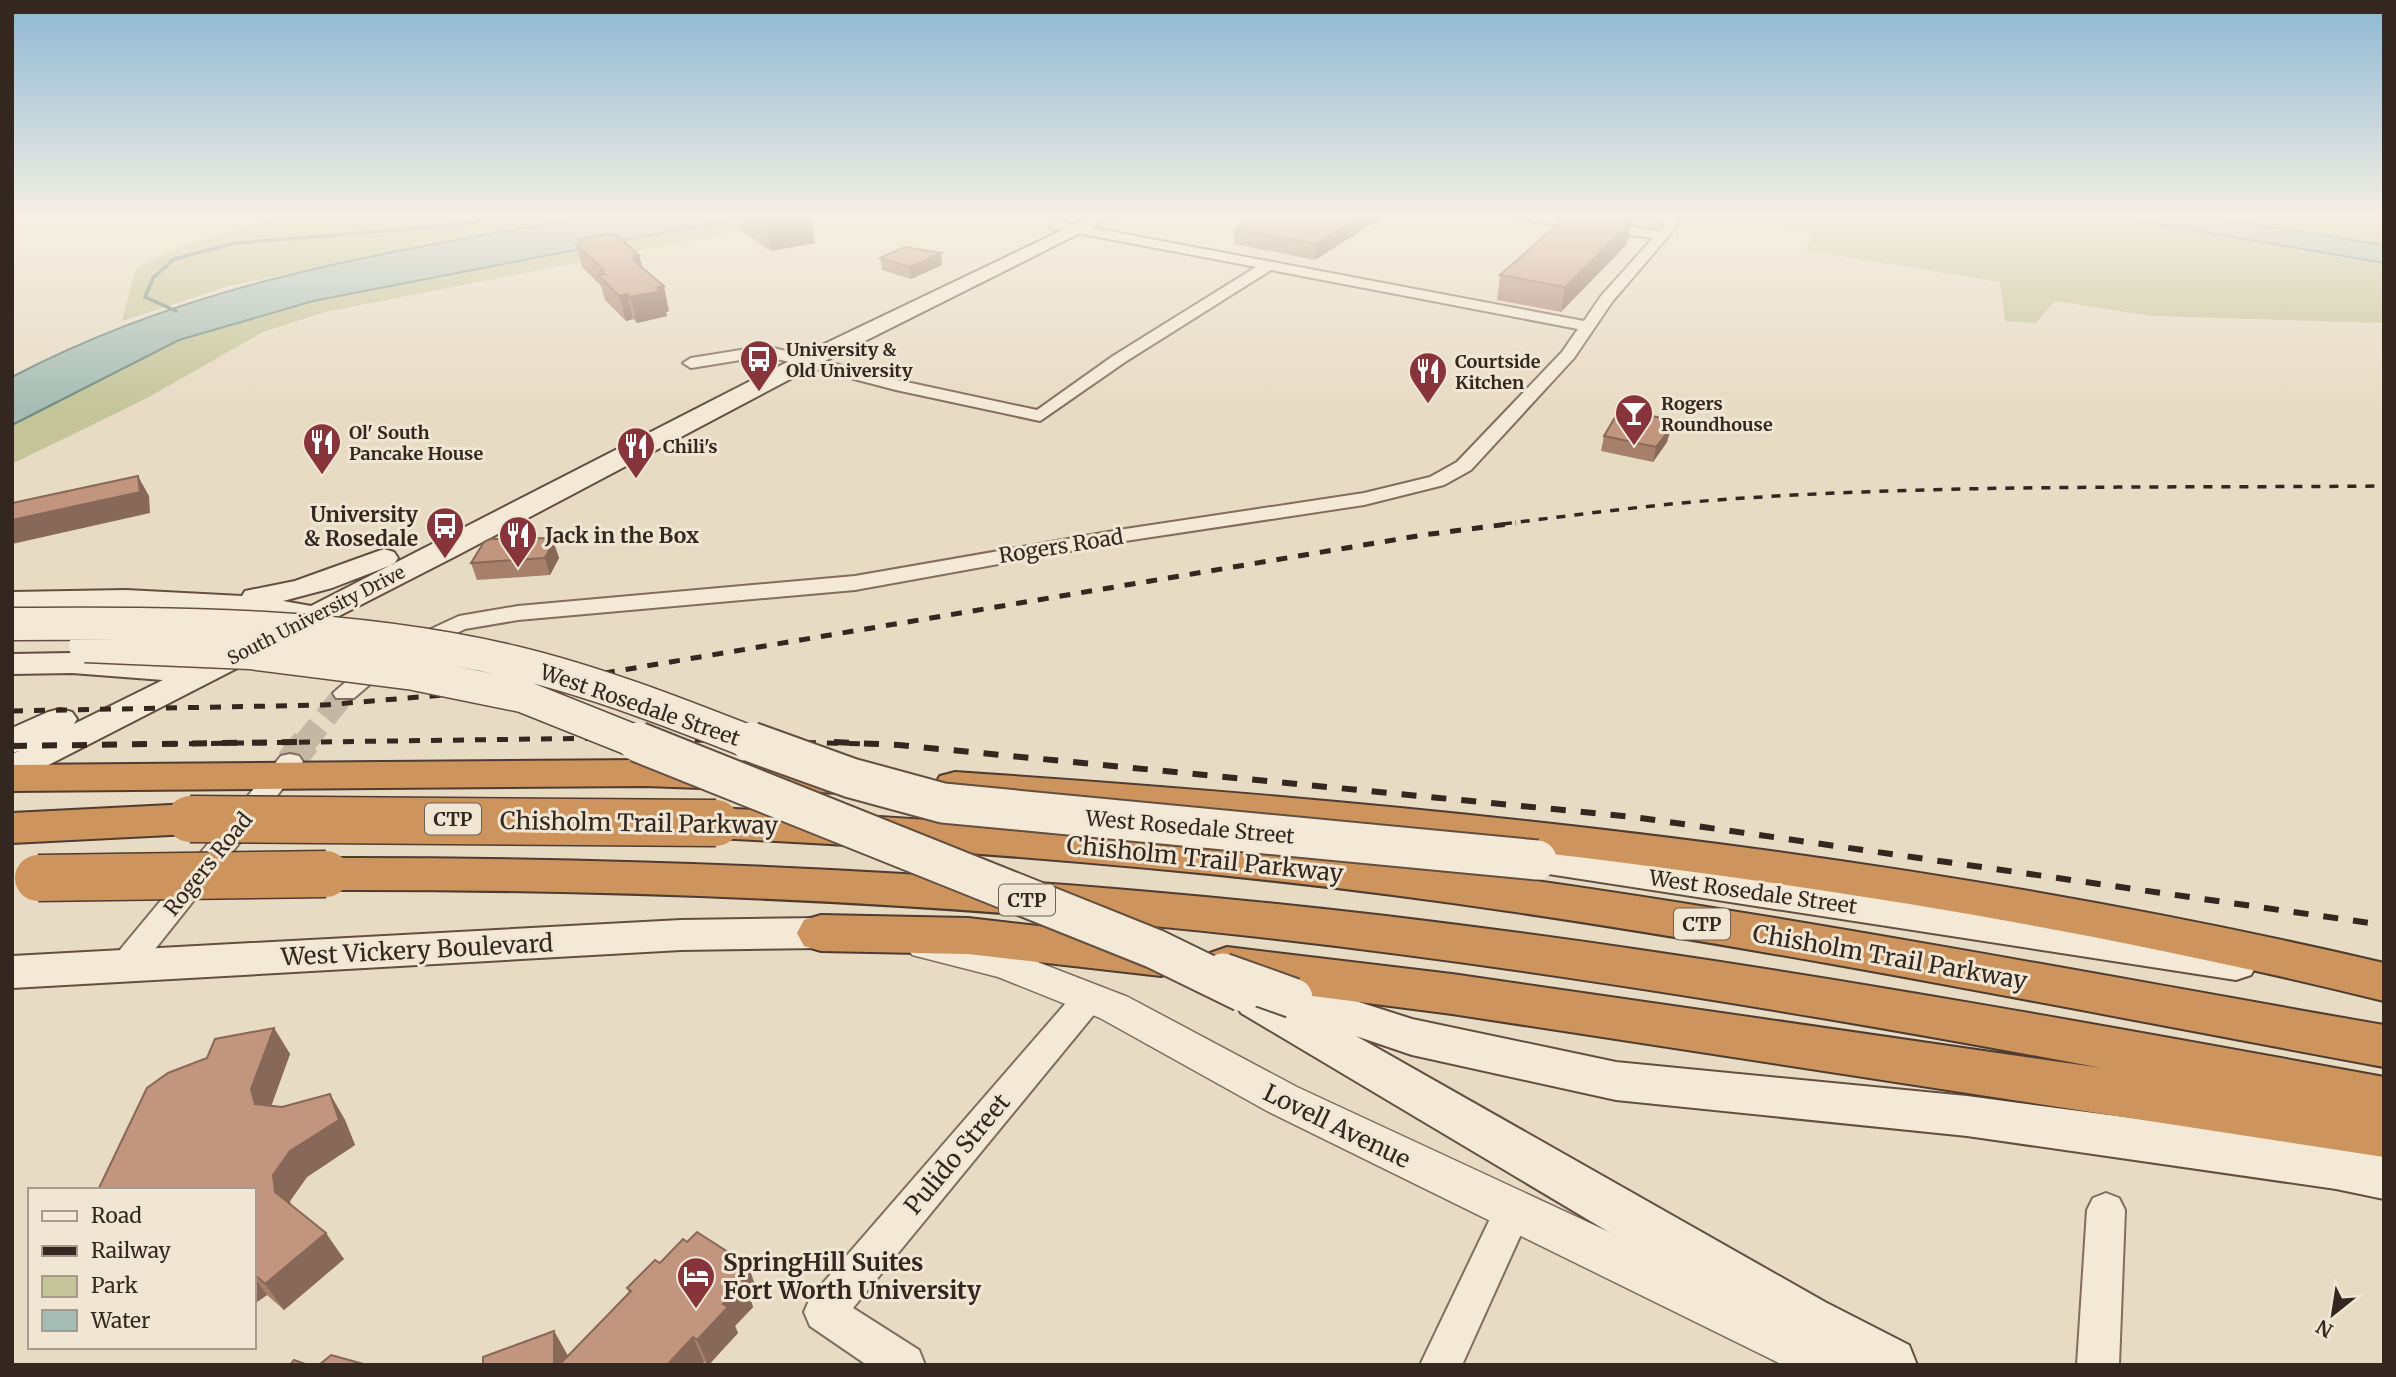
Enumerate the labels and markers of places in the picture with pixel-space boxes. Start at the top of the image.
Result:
bus stop icon: University & Old University [738,338,780,393]
place label: University & Old University [786,338,913,382]
restaurant icon: Courtside Kitchen [1407,350,1449,405]
place label: Courtside Kitchen [1455,350,1541,394]
bar icon: Rogers Roundhouse [1613,392,1655,447]
place label: Rogers Roundhouse [1661,392,1773,436]
restaurant icon: Ol' South Pancake House [301,421,343,476]
place label: Ol' South Pancake House [349,421,483,465]
restaurant icon: Chili's [615,425,657,480]
place label: Chili's [663,435,718,458]
place label: University & Rosedale [304,501,419,552]
bus stop icon: University & Rosedale [424,505,466,560]
restaurant icon: Jack in the Box [497,514,539,569]
place label: Jack in the Box [544,522,699,549]
place label: SpringHill Suites Fort Worth University [723,1247,982,1306]
hotel icon: SpringHill Suites Fort Worth University [675,1255,717,1310]

